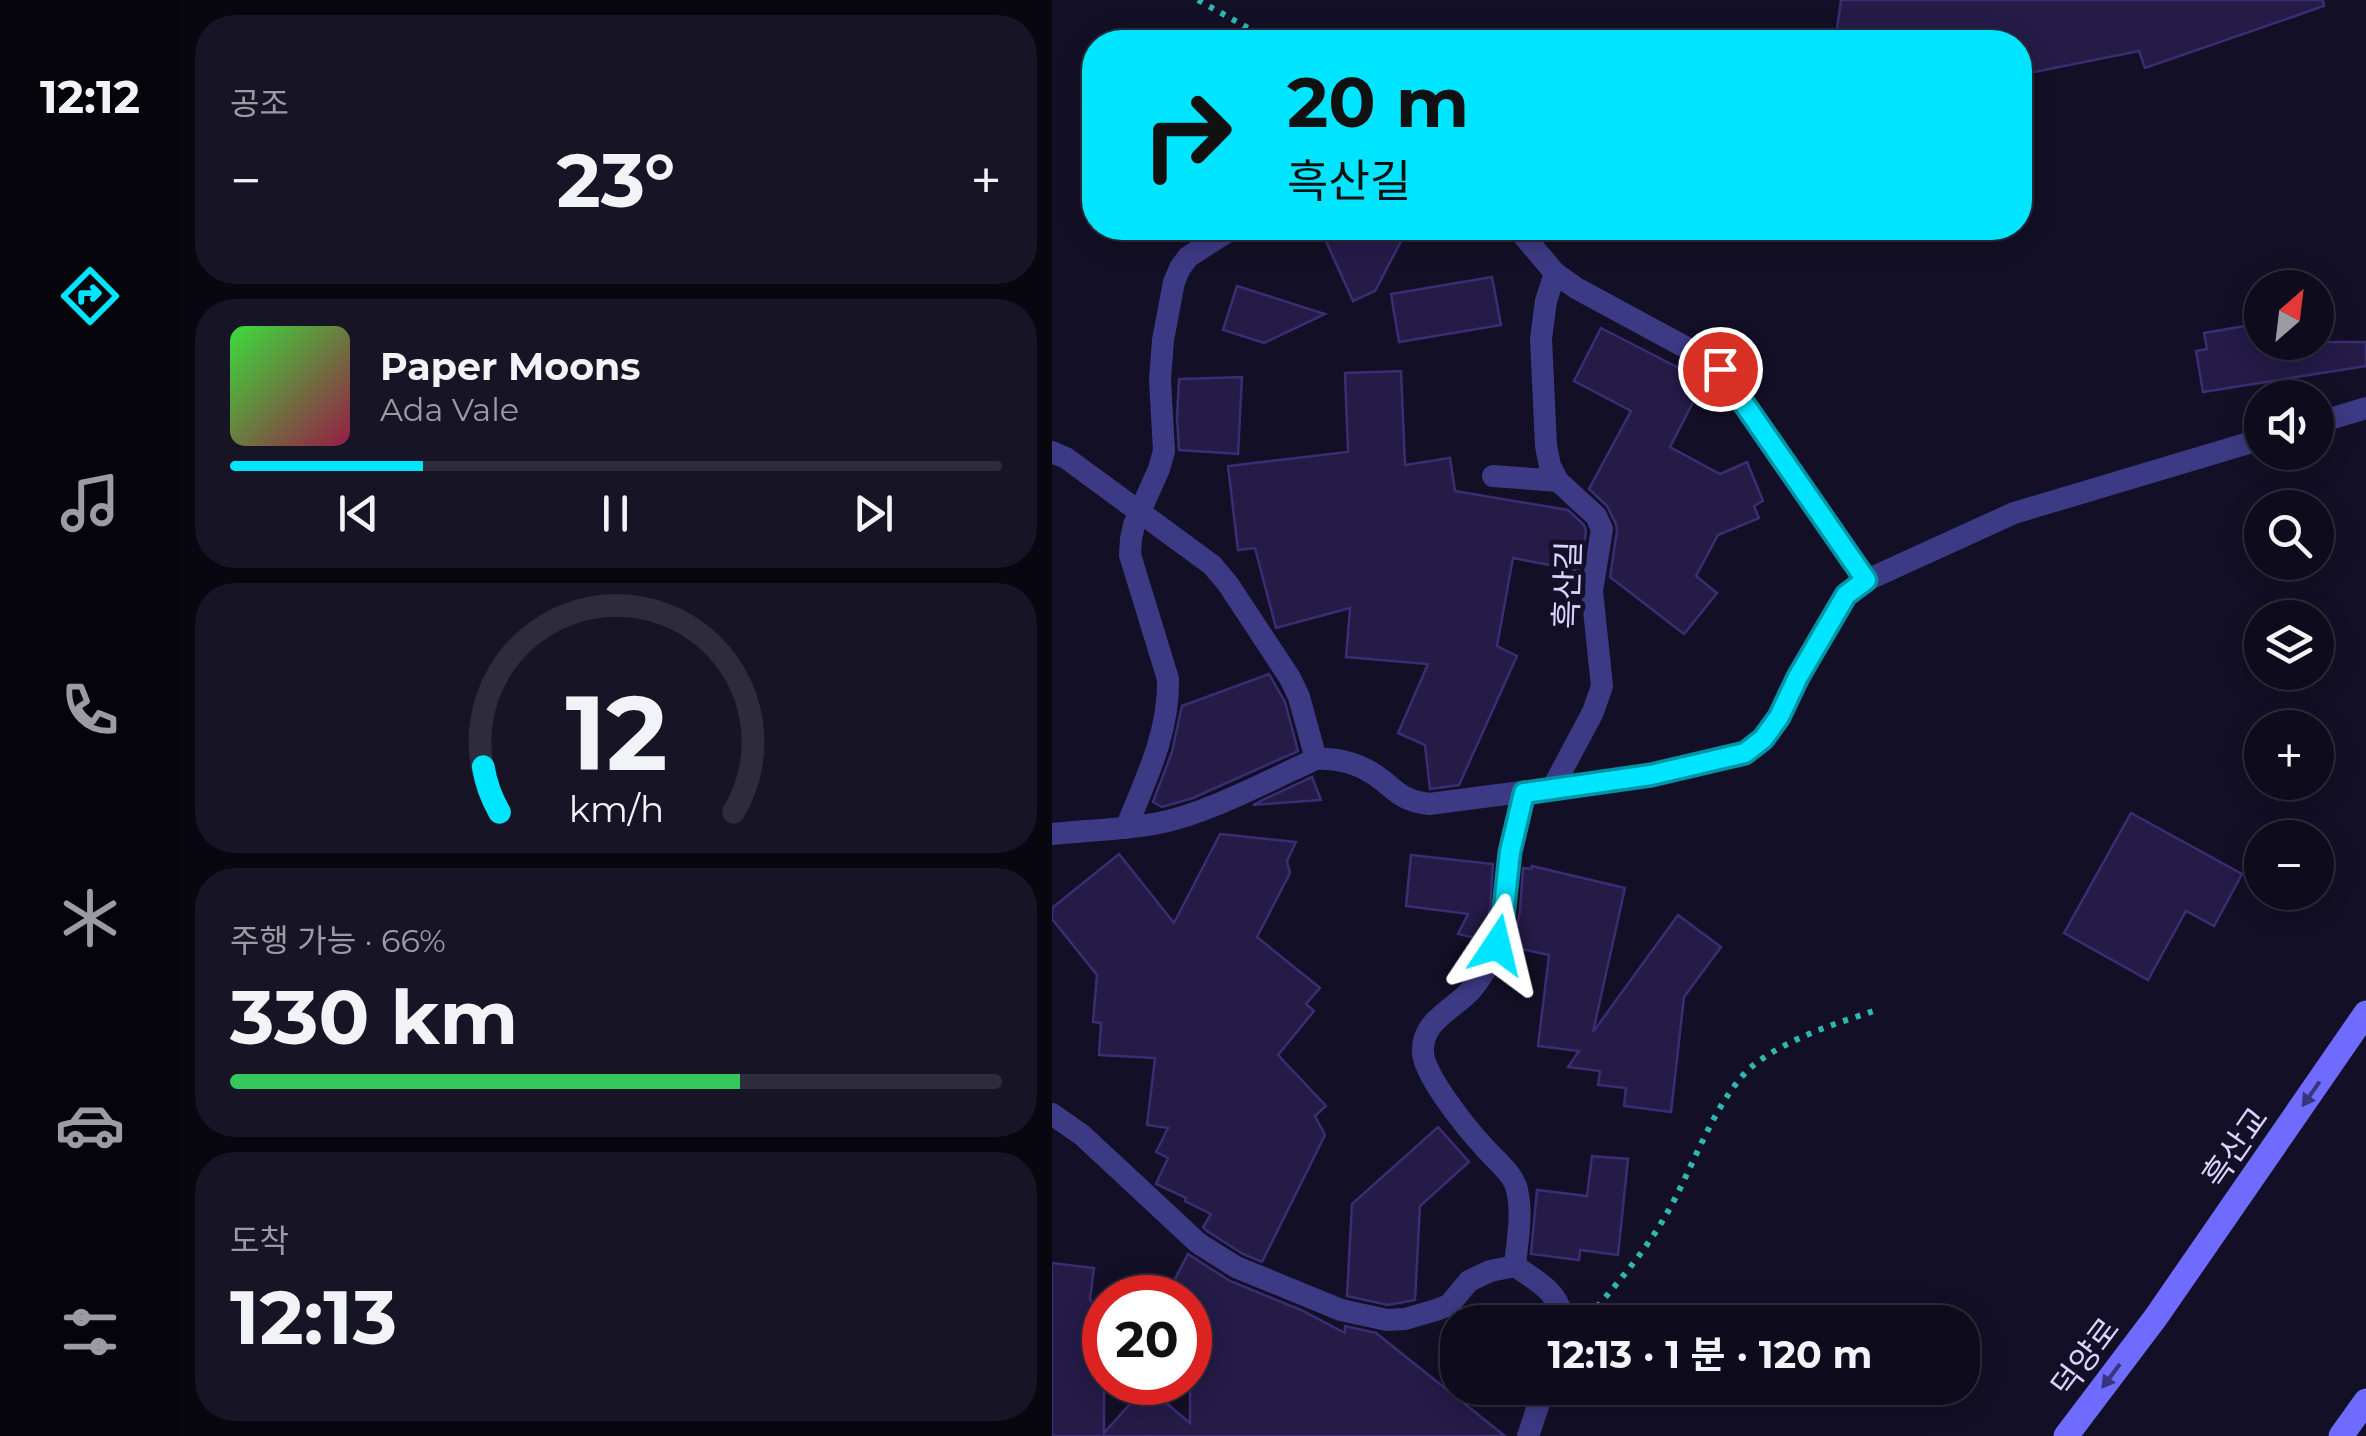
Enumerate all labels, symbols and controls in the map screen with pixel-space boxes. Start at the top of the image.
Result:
text: 20 m [1287,59,1469,145]
text: 12:12 [40,69,140,124]
icon: right [1122,70,1252,200]
text: 공조 [230,84,289,123]
text: 23° [557,134,675,226]
text: − [230,147,262,214]
text: + [970,147,1002,214]
text: 흑산길 [1287,153,1411,208]
icon: directions [55,261,125,331]
north arrow [2244,270,2334,360]
map controls [2244,270,2334,910]
pin [1678,327,1763,412]
icon: arrive [1693,342,1748,397]
text: Paper Moons [380,343,641,390]
button: sound [2244,380,2334,470]
text: Ada Vale [380,390,519,429]
icon: music [55,468,125,538]
icon: previous [331,486,386,541]
icon: pause [588,486,643,541]
icon: next [846,486,901,541]
button: search [2244,490,2334,580]
street label: 흑산길 [1546,540,1588,630]
button: layers [2244,600,2334,690]
text: 12 [565,669,667,796]
icon: phone [55,675,125,745]
button: + [2244,710,2334,800]
text: km/h [568,787,664,831]
button: − [2244,820,2334,910]
icon: climate [55,883,125,953]
position arrow [1445,893,1549,997]
text: 주행 가능 · 66% [230,921,446,960]
text: 330 km [230,971,518,1063]
one-way arrow [2302,1081,2321,1107]
icon: car [55,1090,125,1160]
street label: 흑산교 [2194,1100,2276,1194]
text: 도착 [230,1221,289,1260]
text: 12:13 [230,1271,397,1363]
speed limit sign: 20 [1082,1275,1212,1405]
icon: filters [55,1297,125,1367]
street label: 덕양로 [2043,1310,2127,1404]
text: 12:13 · 1 분 · 120 m [1548,1331,1872,1378]
one-way arrow [2102,1363,2122,1389]

